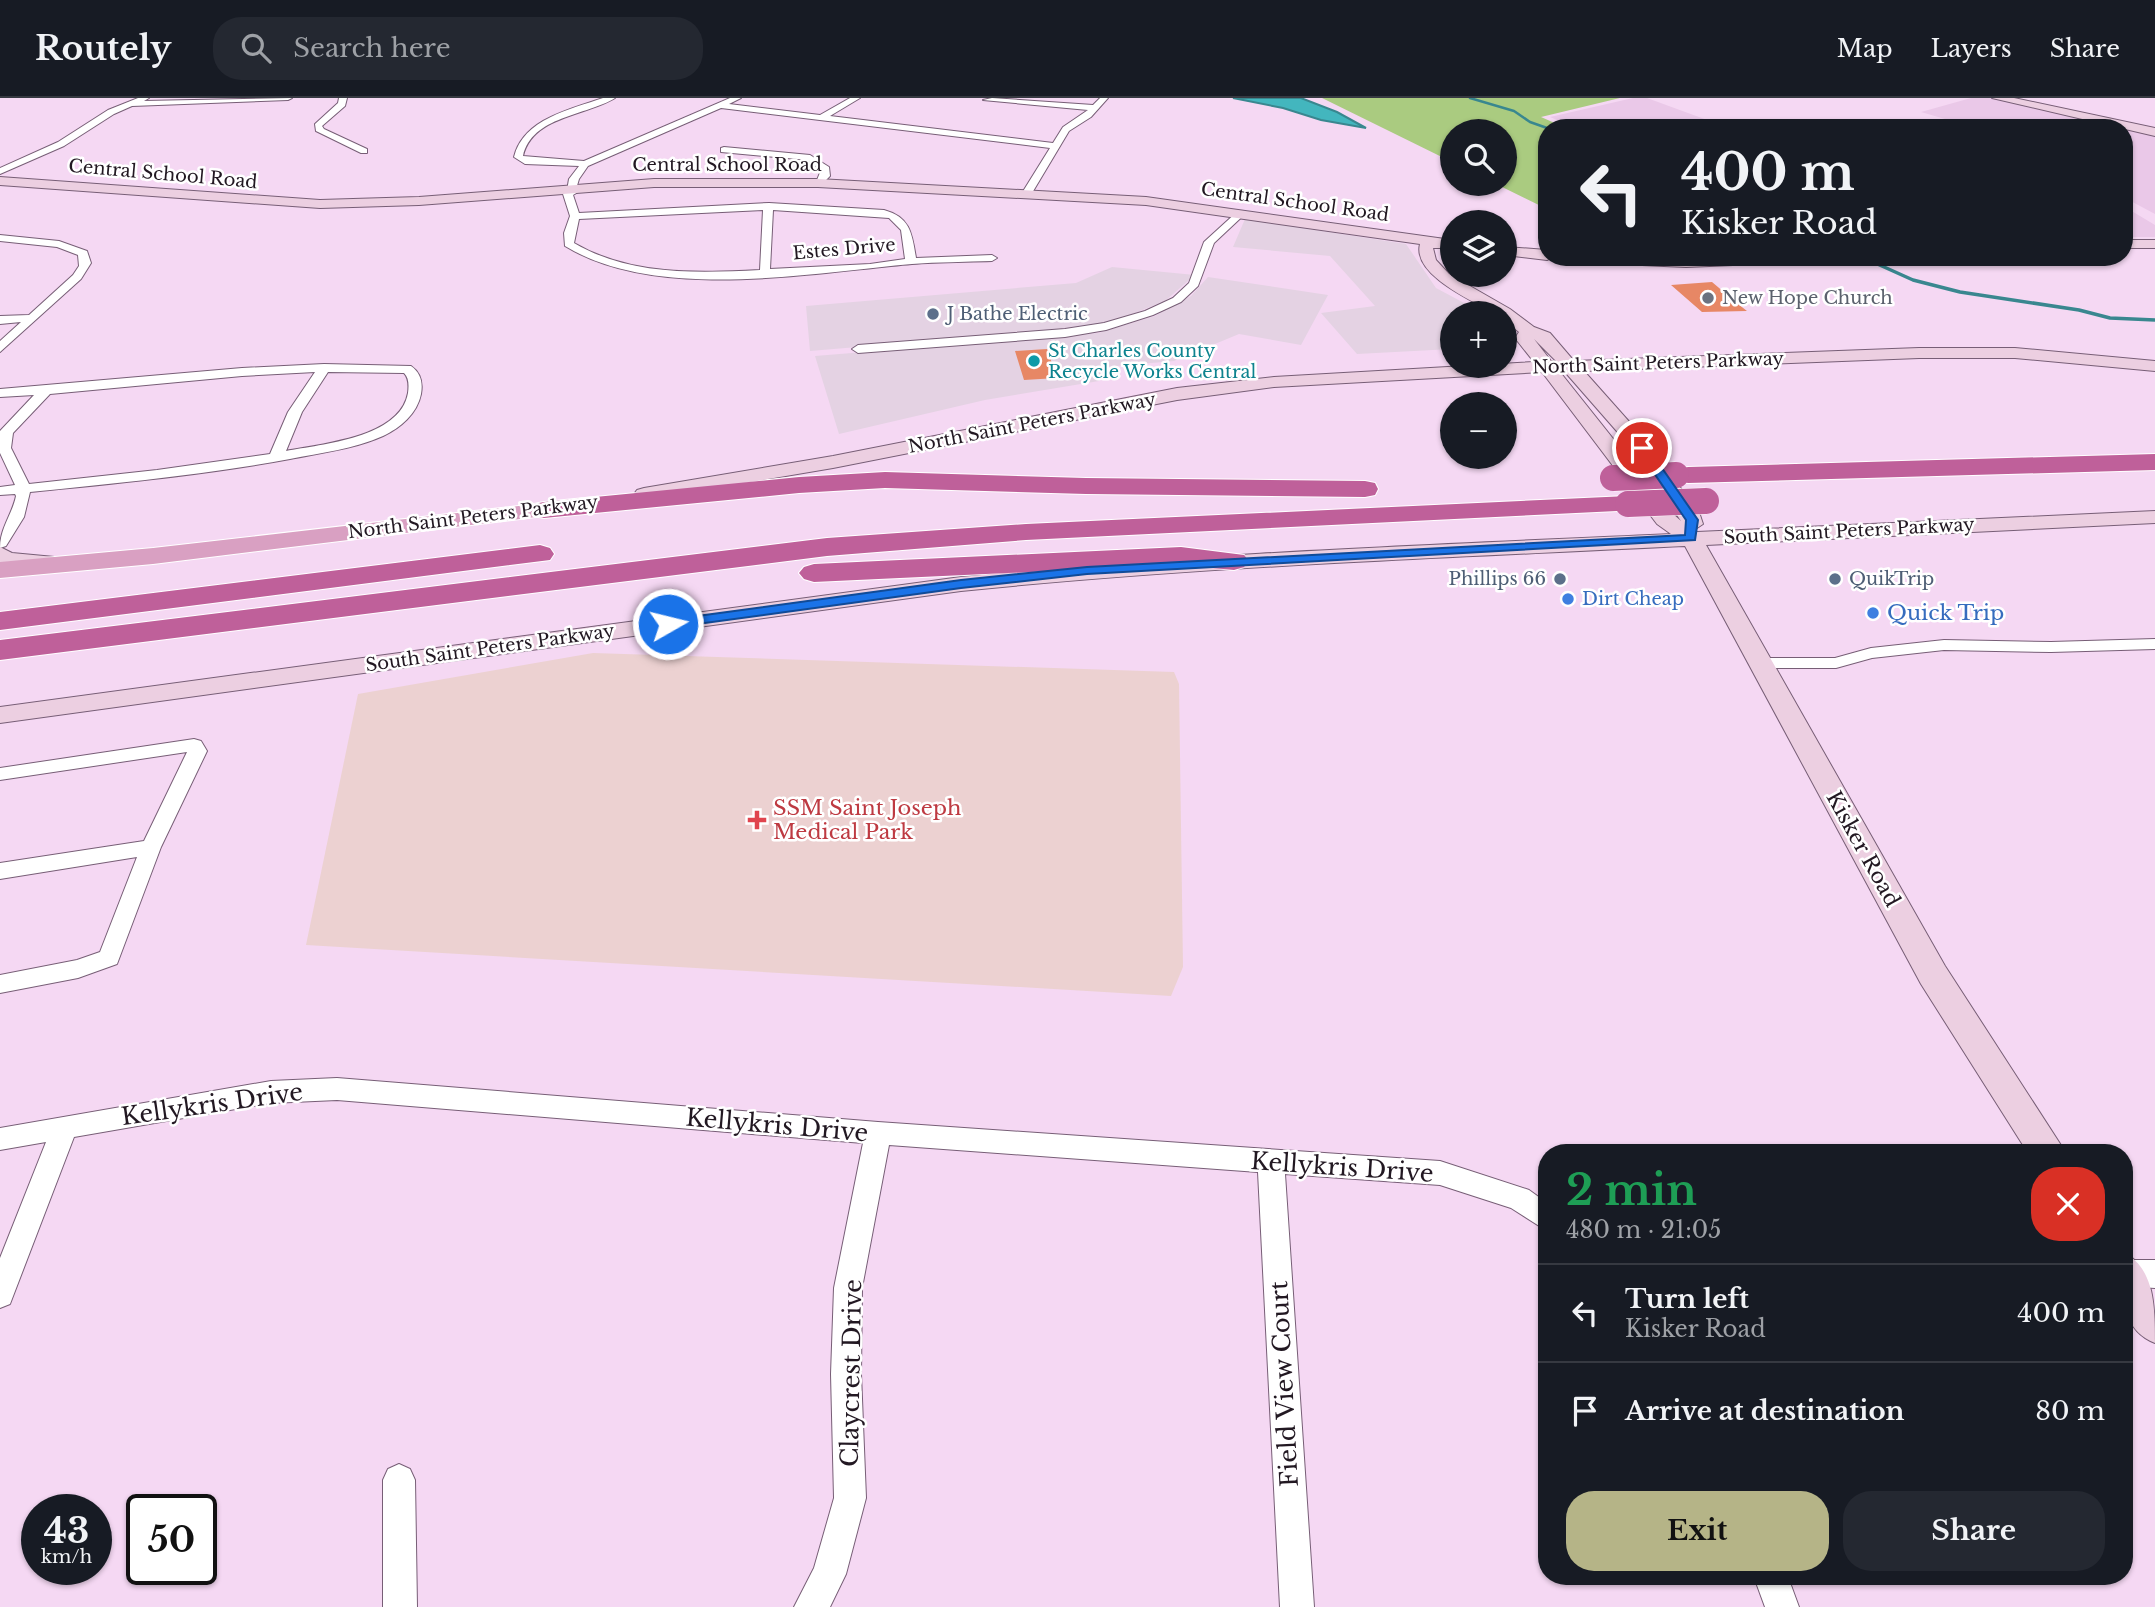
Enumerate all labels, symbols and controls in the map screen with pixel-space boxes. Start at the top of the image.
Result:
search box [213,17,703,80]
text: Routely [35,28,171,69]
icon: search [237,29,275,67]
text: Search here [293,32,451,64]
text: Map [1837,34,1893,63]
text: Layers [1931,34,2012,63]
text: Share [2050,34,2120,63]
map controls [1440,119,1517,469]
button: search [1440,119,1517,196]
text: 400 m [1681,142,1855,203]
icon: left [1566,147,1657,238]
street label: Central School Road [632,154,822,176]
street label: Central School Road [68,155,258,193]
street label: Central School Road [1200,178,1390,226]
text: Kisker Road [1681,203,1877,243]
button: layers [1440,210,1517,287]
street label: Estes Drive [792,234,896,264]
place label: New Hope Church [1722,287,1893,309]
marker: New Hope Church [1700,290,1716,306]
button: + [1440,301,1517,378]
place label: J Bathe Electric [945,303,1088,325]
marker: J Bathe Electric [925,306,941,322]
place label: St Charles County Recycle Works Central [1048,340,1256,383]
street label: North Saint Peters Parkway [1532,348,1785,378]
marker: St Charles County Recycle Works Central [1026,353,1042,369]
street label: North Saint Peters Parkway [906,388,1158,458]
button: − [1440,392,1517,469]
pin [1612,418,1672,478]
icon: arrive [1623,429,1661,467]
street label: North Saint Peters Parkway [347,491,600,543]
street label: South Saint Peters Parkway [1723,513,1975,549]
place label: Phillips 66 [1449,568,1546,590]
place label: QuikTrip [1849,568,1934,590]
marker: Phillips 66 [1552,571,1568,587]
marker: QuikTrip [1827,571,1843,587]
position arrow [631,587,705,661]
place label: Dirt Cheap [1582,588,1684,610]
marker: Dirt Cheap [1560,591,1576,607]
place label: Quick Trip [1887,600,2004,626]
marker: Quick Trip [1865,605,1881,621]
street label: South Saint Peters Parkway [364,620,616,676]
street label: Kisker Road [1820,786,1906,912]
place label: SSM Saint Joseph Medical Park [773,795,962,845]
marker: SSM Saint Joseph Medical Park [747,810,767,830]
street label: Kellykris Drive [119,1077,305,1131]
street label: Kellykris Drive [684,1103,870,1147]
street label: Kellykris Drive [1250,1146,1434,1188]
text: 2 min [1566,1164,1697,1216]
button: close [2031,1167,2105,1241]
text: 480 m · 21:05 [1566,1216,1721,1244]
street label: Claycrest Drive [835,1279,867,1467]
street label: Field View Court [1264,1280,1304,1488]
text: Turn left [1625,1283,1749,1315]
icon: left [1566,1294,1604,1332]
text: 400 m [2017,1297,2105,1329]
text: Kisker Road [1625,1315,1766,1343]
icon: arrive [1566,1392,1604,1430]
text: Arrive at destination [1625,1395,1905,1427]
text: 80 m [2035,1395,2105,1427]
button: Exit [1566,1491,1829,1571]
button: Share [1843,1491,2105,1571]
speed limit sign: 50 [126,1494,217,1585]
text: 43 [44,1509,89,1552]
text: km/h [41,1546,92,1568]

